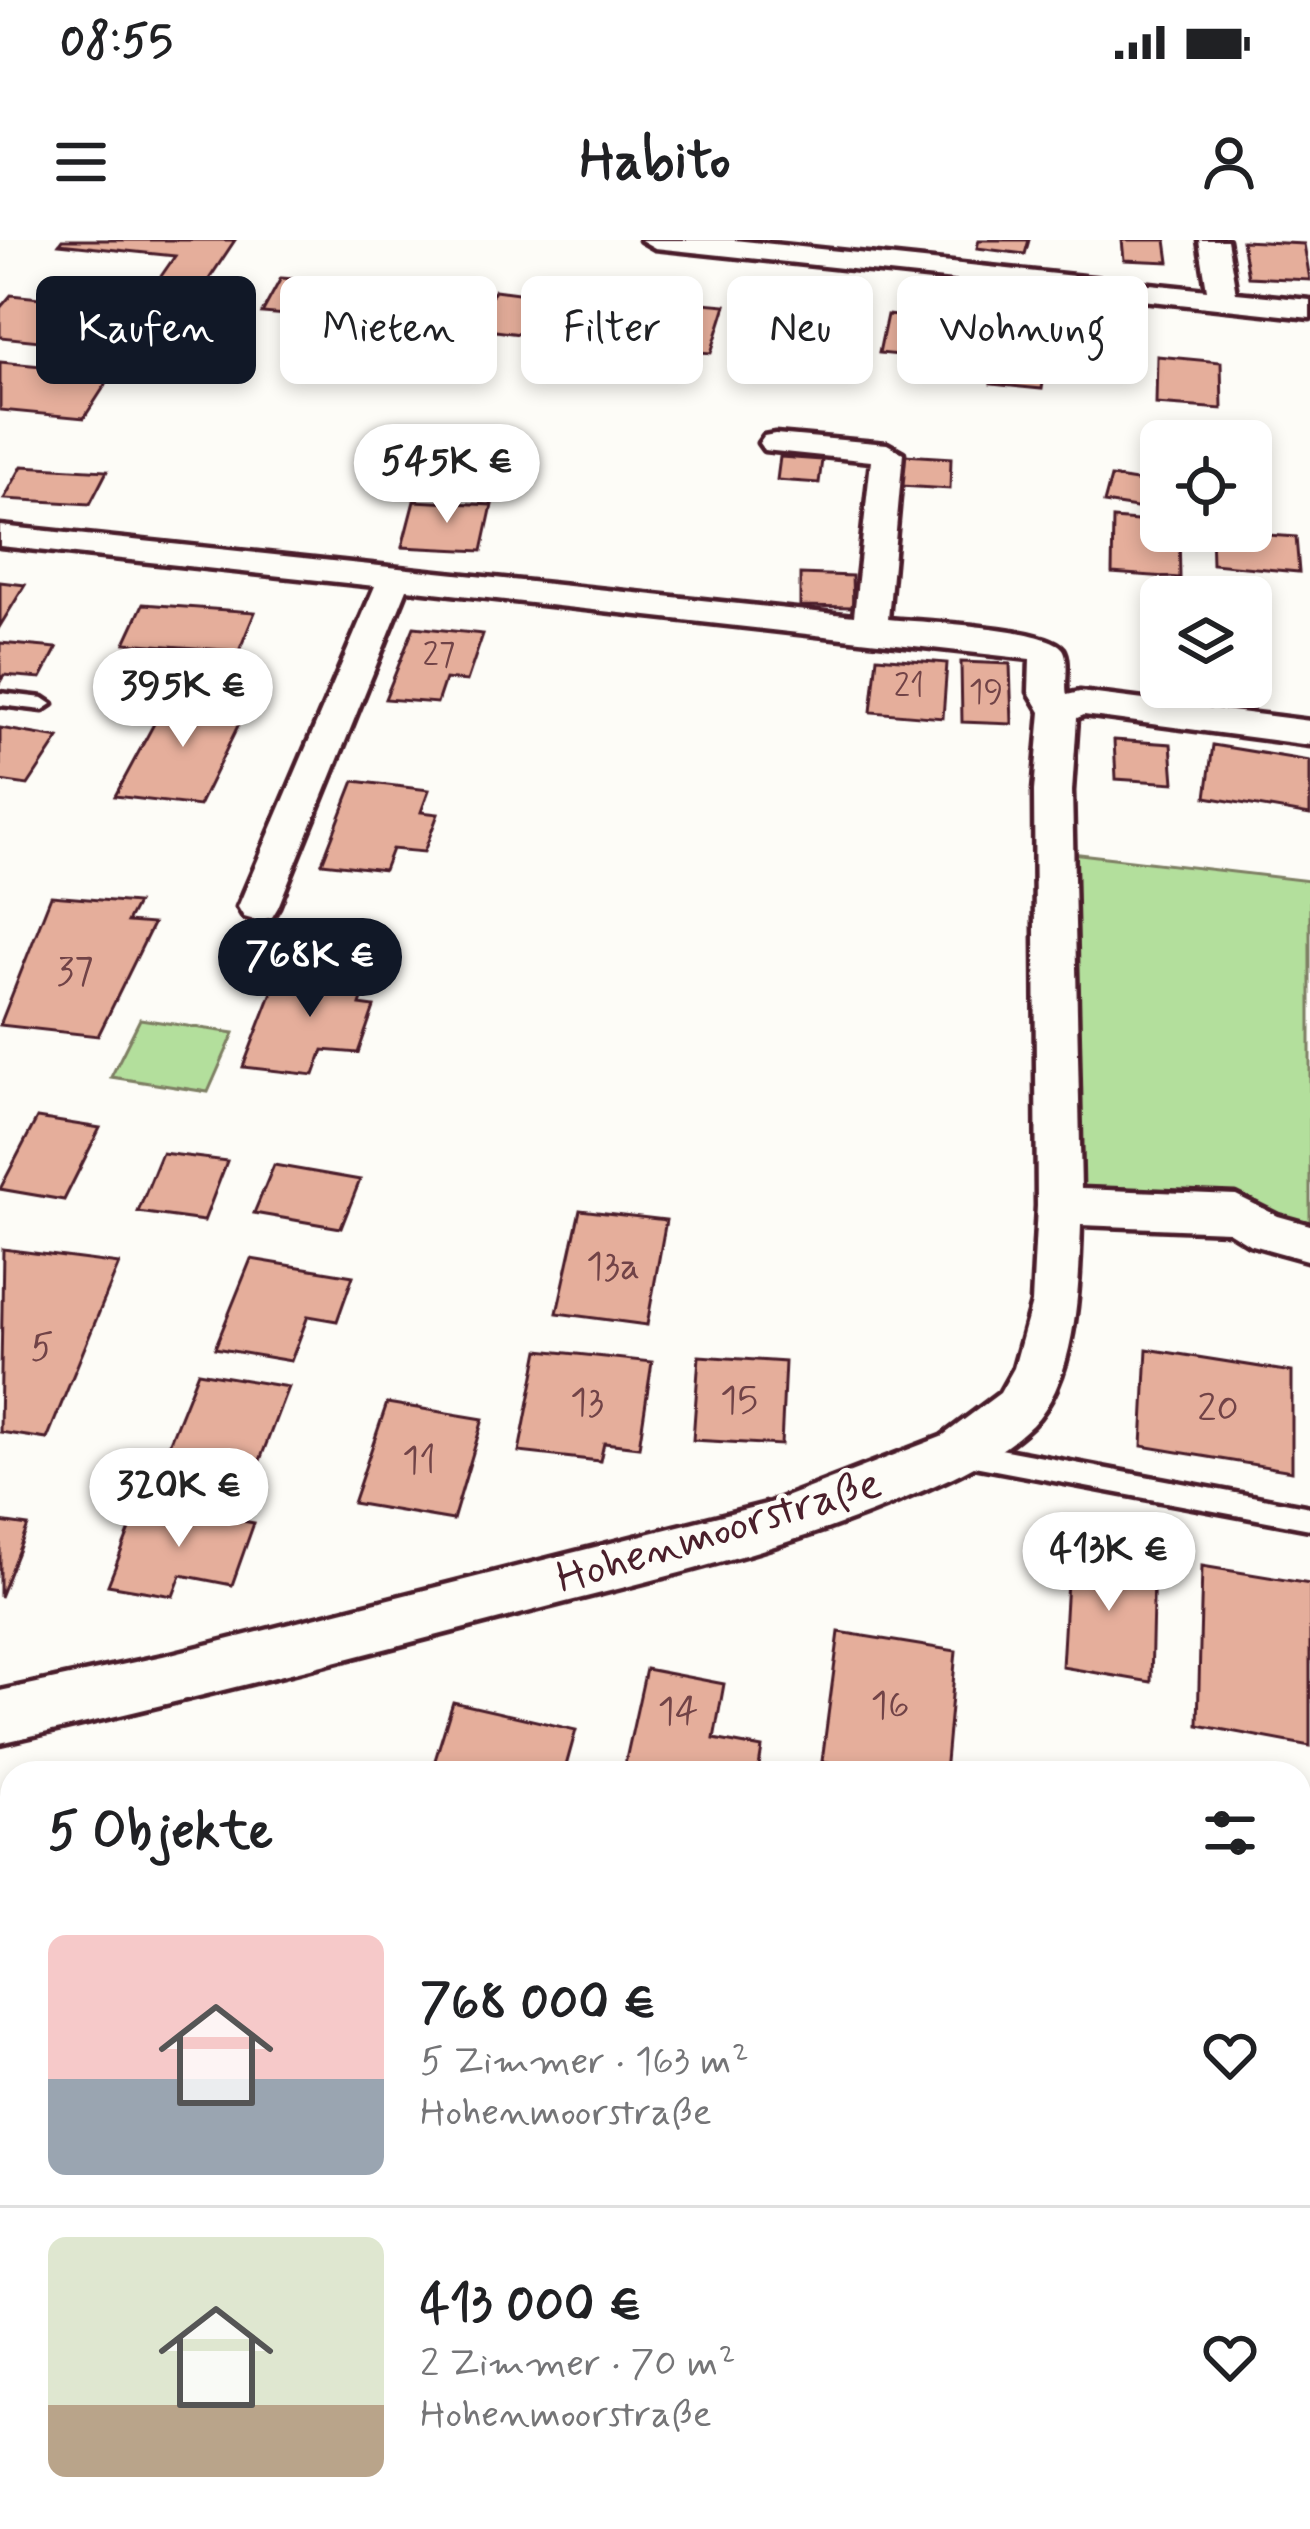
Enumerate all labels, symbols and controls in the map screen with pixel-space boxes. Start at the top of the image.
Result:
text: 08:55 [60,13,173,72]
text: Habito [579,127,731,198]
icon: menu [48,129,114,195]
icon: person [1196,129,1262,195]
chip: Kaufen [36,276,256,384]
chip: Mieten [280,276,497,384]
chip: Filter [521,276,703,384]
chip: Neu [727,276,873,384]
chip: Wohnung [897,276,1148,384]
map controls [1140,420,1272,708]
button: locate [1140,420,1272,552]
pin: 545K € [349,424,545,526]
text: 545K € [381,437,513,488]
button: layers [1140,576,1272,708]
house number: 27 [423,634,455,678]
pin: 395K € [85,648,281,750]
text: 395K € [120,661,246,712]
house number: 21 [894,665,924,709]
house number: 19 [969,671,1003,715]
pin: 768K € [212,918,408,1020]
text: 768K € [245,931,375,982]
house number: 37 [56,947,94,998]
house number: 13a [586,1242,640,1293]
house number: 5 [30,1323,54,1374]
house number: 15 [720,1376,758,1427]
house number: 13 [570,1378,604,1429]
house number: 20 [1197,1384,1239,1435]
house number: 11 [402,1436,436,1487]
pin: 320K € [81,1448,277,1550]
street label: Hohenmoorstraße [549,1455,889,1609]
text: 320K € [116,1461,242,1512]
pin: 413K € [1011,1512,1207,1614]
text: 413K € [1049,1525,1169,1576]
house number: 16 [870,1681,910,1732]
house number: 14 [657,1687,699,1738]
text: 5 Objekte [48,1800,273,1866]
icon: filters [1197,1800,1263,1866]
text: 768 000 € [420,1971,656,2037]
icon: home [144,1983,288,2127]
icon: heart [1197,2022,1263,2088]
text: 5 Zimmer · 163 m² [420,2037,749,2088]
text: Hohenmoorstraße [420,2088,712,2139]
text: 413 000 € [420,2273,642,2339]
icon: home [144,2285,288,2429]
icon: heart [1197,2324,1263,2390]
text: 2 Zimmer · 70 m² [420,2339,735,2390]
text: Hohenmoorstraße [420,2390,712,2441]

